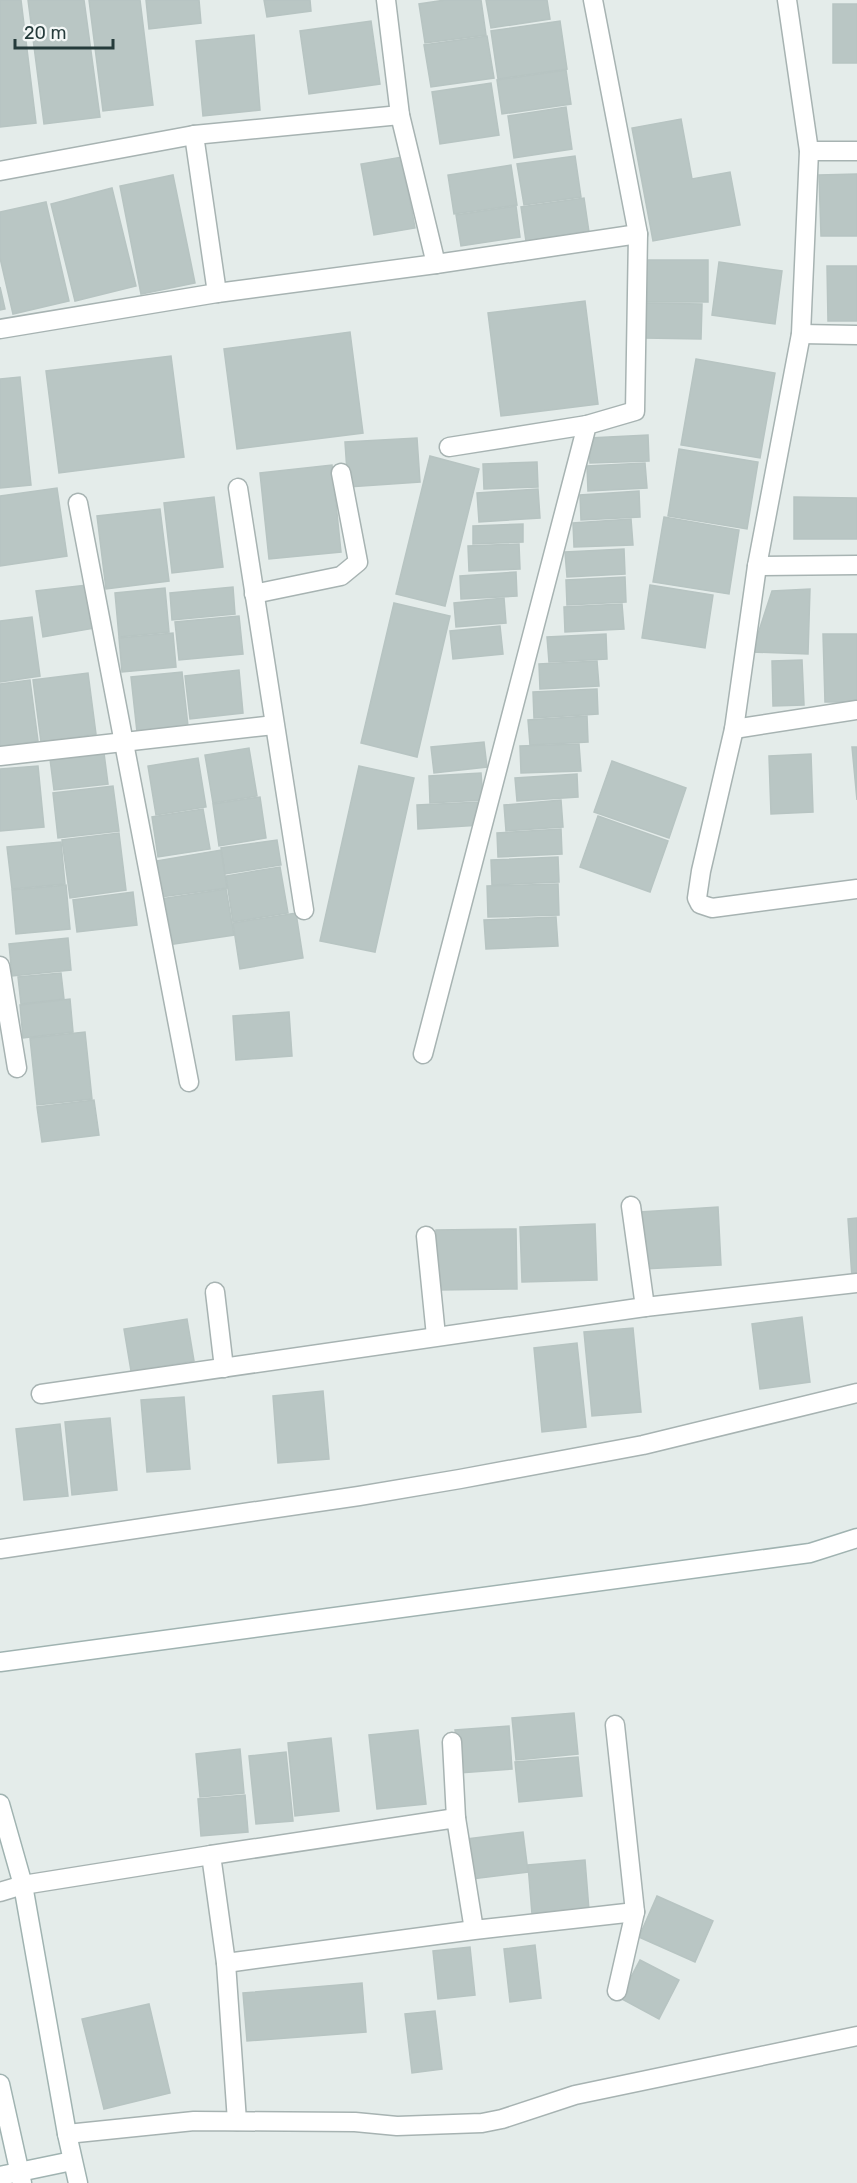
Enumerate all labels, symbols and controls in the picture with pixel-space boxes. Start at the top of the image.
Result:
scale bar [15,12,112,50]
text: 20 m [24,22,66,44]

